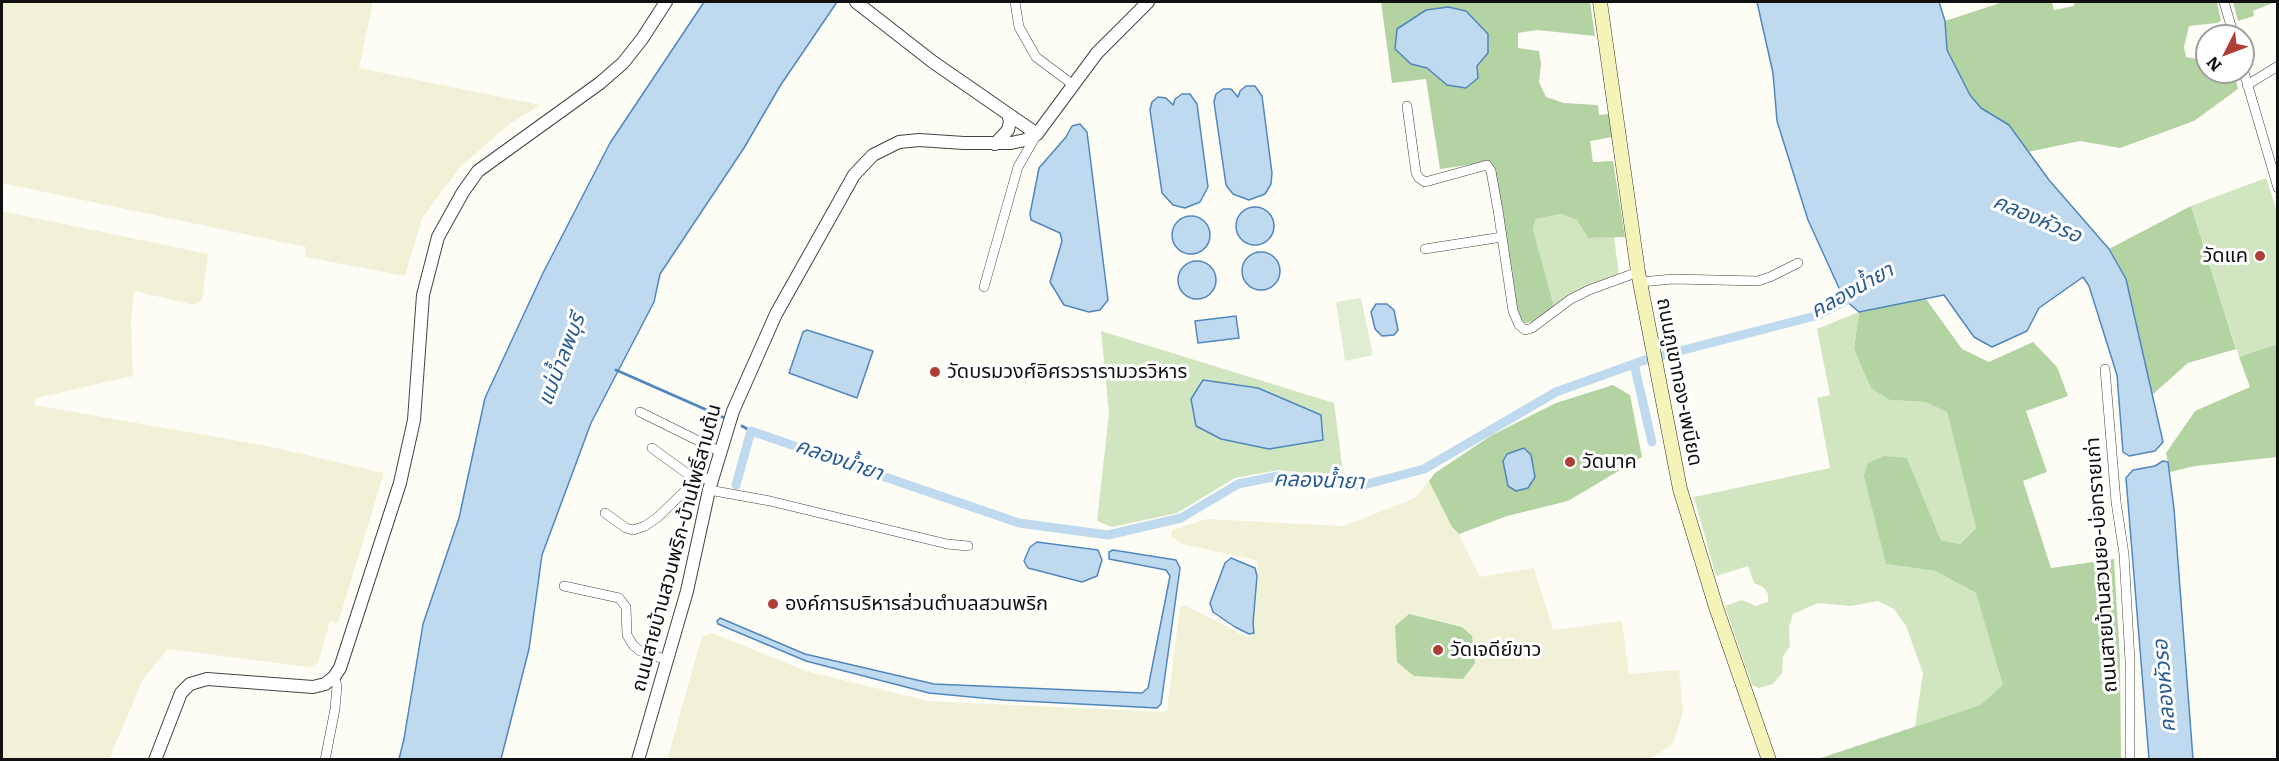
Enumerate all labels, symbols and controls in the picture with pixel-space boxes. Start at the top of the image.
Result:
north arrow [2195,24,2255,84]
text: N [2200,52,2227,78]
water label: คลองหัวรอ [1989,189,2085,249]
place label: วัดแค [2202,244,2248,268]
marker: วัดแค [2253,249,2267,263]
water label: คลองน้ำยา [1806,258,1898,324]
street label: ถนนภูเขาทอง-เพนียด [1651,296,1707,468]
water label: แม่น้ำลพบุรี [533,311,591,409]
place label: วัดบรมวงศ์อิศรวรารามวรวิหาร [947,360,1187,384]
marker: วัดบรมวงศ์อิศรวรารามวรวิหาร [928,365,942,379]
street label: ถนนสายบ้านสวนพริก-บ้านโพธิ์สามต้น [627,402,727,694]
water label: คลองน้ำยา [792,433,886,487]
street label: ถนนสายบ้านสวนยอ-บ่อทรายเก่า [2081,436,2123,694]
place label: วัดนาค [1582,450,1637,474]
marker: วัดนาค [1563,455,1577,469]
water label: คลองน้ำยา [1273,467,1365,495]
place label: องค์การบริหารส่วนตำบลสวนพริก [785,592,1048,616]
marker: องค์การบริหารส่วนตำบลสวนพริก [766,597,780,611]
place label: วัดเจดีย์ขาว [1450,638,1541,662]
water label: คลองหัวรอ [2148,638,2182,734]
marker: วัดเจดีย์ขาว [1431,643,1445,657]

